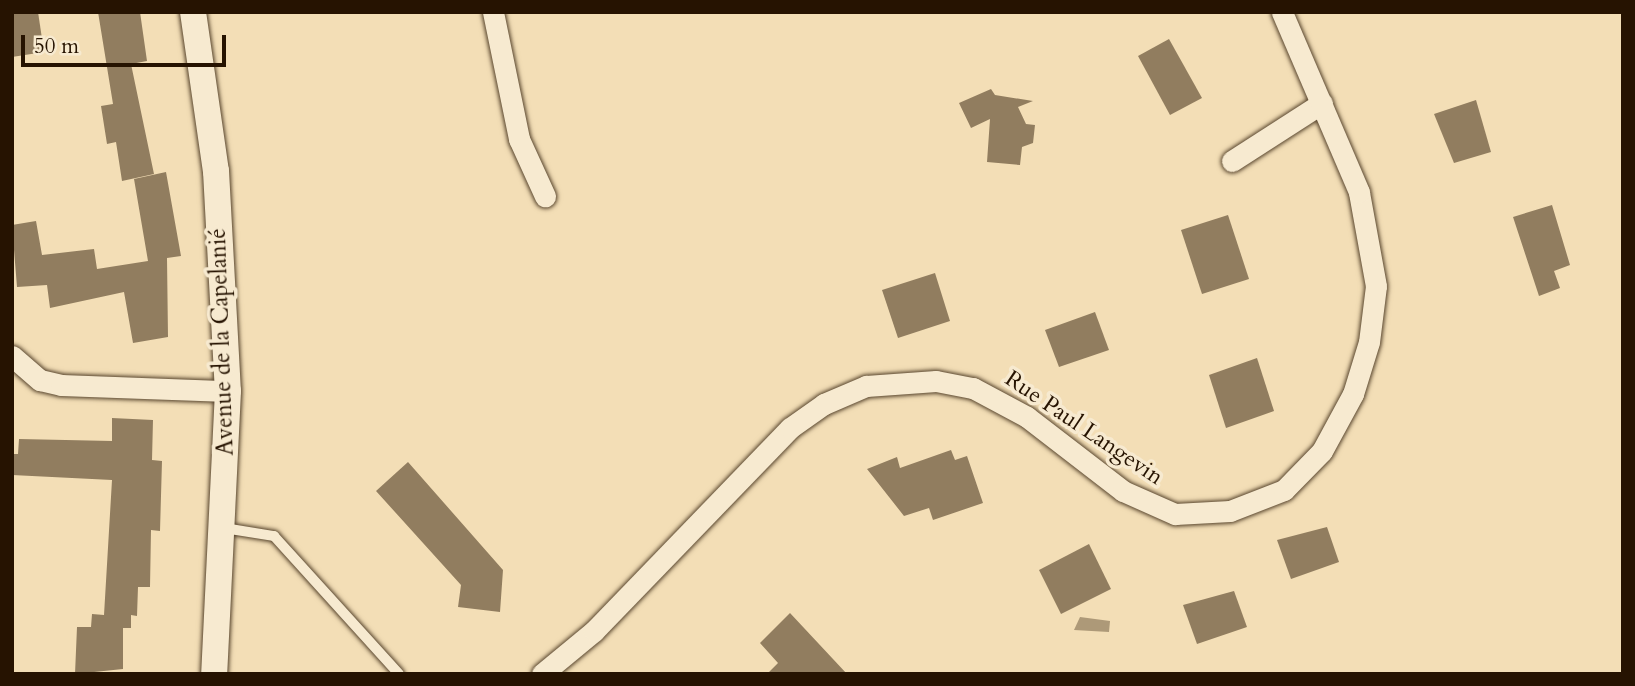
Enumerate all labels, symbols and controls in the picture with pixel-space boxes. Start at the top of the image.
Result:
scale bar [24,21,229,65]
text: 50 m [34,32,79,61]
street label: Avenue de la Capelanié [204,228,240,456]
street label: Rue Paul Langevin [1000,365,1168,491]

